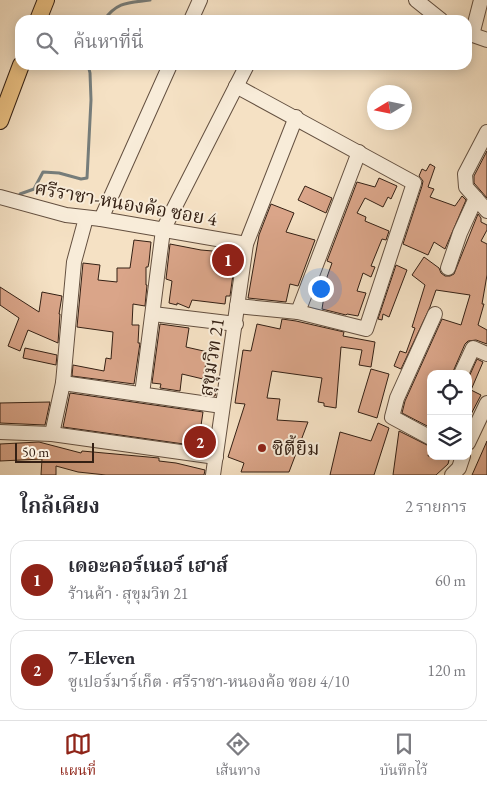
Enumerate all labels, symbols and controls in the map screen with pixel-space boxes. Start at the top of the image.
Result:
search box [15,15,472,70]
icon: search [33,29,61,57]
text: ค้นหาที่นี่ [73,29,144,54]
north arrow [367,85,412,130]
street label: ศรีราชา-หนองค้อ ซอย 4 [33,175,220,232]
pin: 1 [212,241,244,279]
your location [308,276,334,302]
street label: สุขุมวิท 21 [193,316,230,398]
map controls [427,370,472,460]
button: locate [427,370,472,415]
button: layers [427,415,472,460]
pin: 2 [184,423,216,461]
place label: ซิตี้ยิม [272,434,319,461]
scale bar [15,440,94,463]
marker: ซิตี้ยิม [256,442,268,454]
text: 50 m [22,443,49,461]
text: ใกล้เคียง [20,492,100,519]
text: 2 รายการ [405,496,467,517]
text: เดอะคอร์เนอร์ เฮาส์ [68,553,228,578]
text: 1 [33,570,41,591]
text: 60 m [435,570,466,591]
text: ร้านค้า · สุขุมวิท 21 [68,583,189,604]
text: 7-Eleven [68,645,135,670]
text: 2 [33,660,41,681]
text: 120 m [427,660,466,681]
text: ซูเปอร์มาร์เก็ต · ศรีราชา-หนองค้อ ซอย 4/10 [68,671,349,692]
tab: แผนที่ [60,730,96,782]
tab: เส้นทาง [215,730,261,782]
tab: บันทึกไว้ [380,730,428,782]

